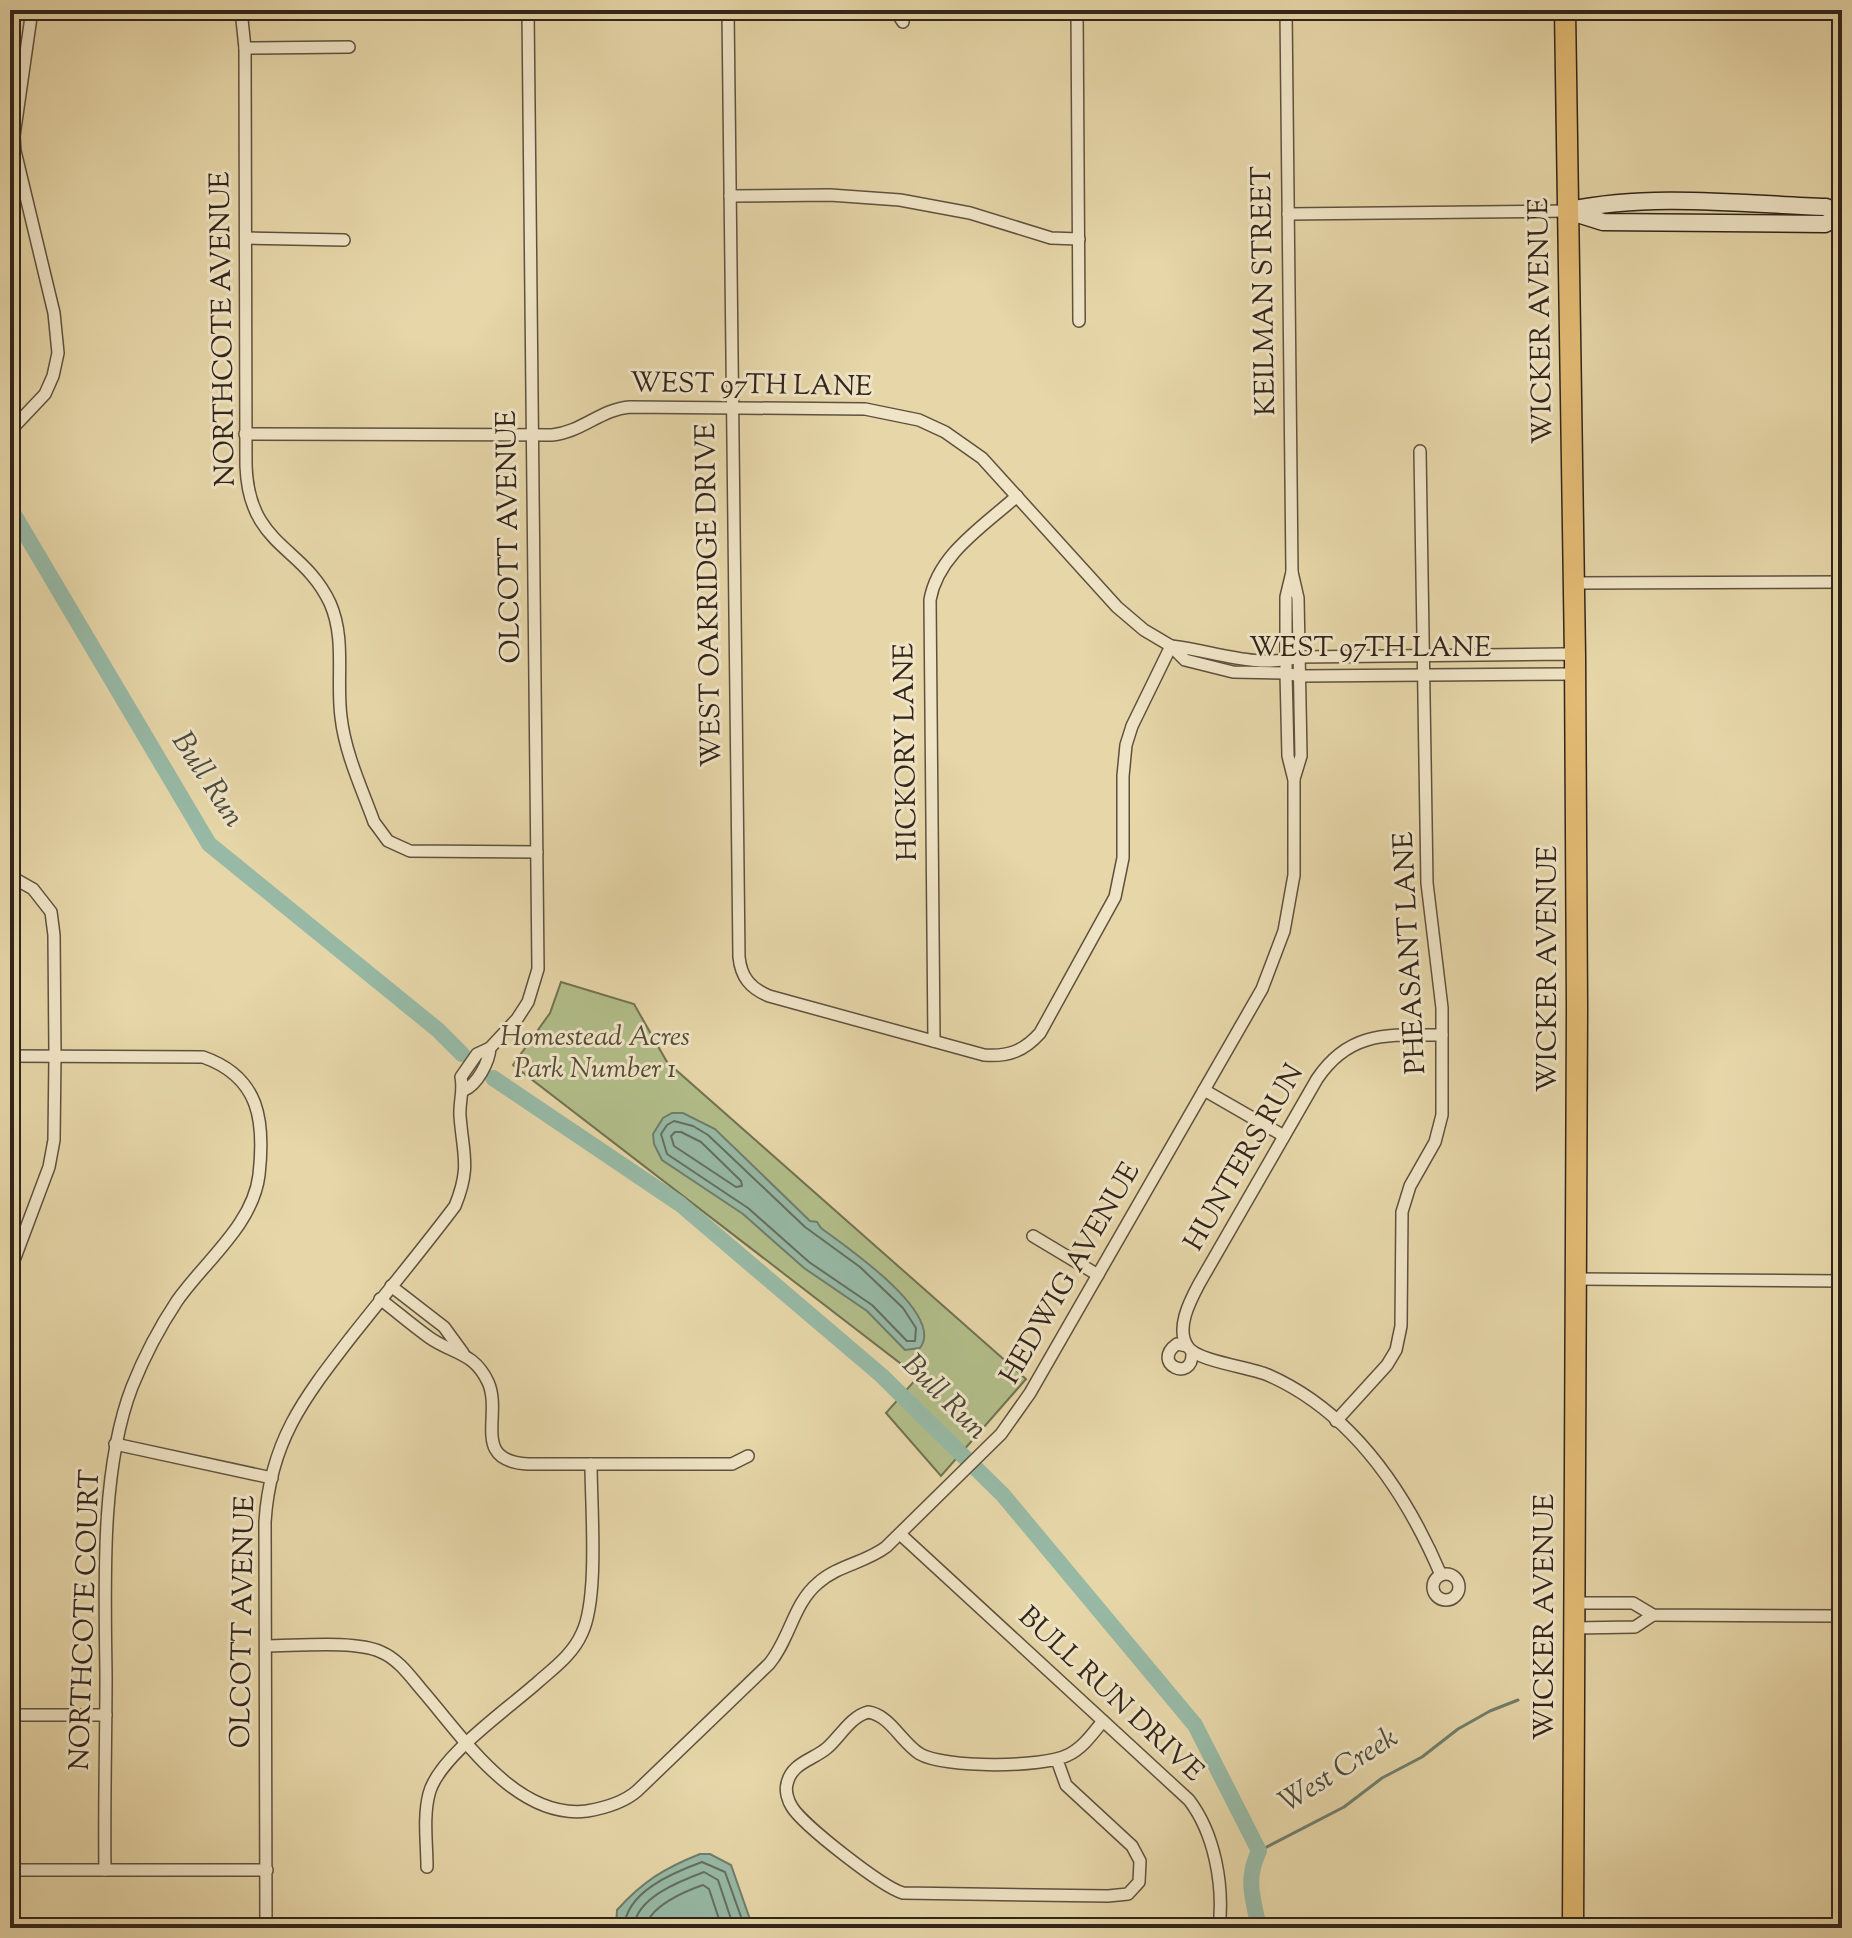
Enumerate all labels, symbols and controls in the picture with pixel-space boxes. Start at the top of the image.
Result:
street label: KEILMAN STREET [1243,165,1287,416]
street label: NORTHCOTE AVENUE [201,171,247,487]
street label: WICKER AVENUE [1520,197,1564,445]
street label: WEST 97TH LANE [630,364,872,408]
street label: OLCOTT AVENUE [488,410,532,664]
street label: WEST OAKRIDGE DRIVE [687,423,733,767]
street label: WEST 97TH LANE [1249,629,1491,669]
street label: HICKORY LANE [885,643,929,861]
water label: Bull Run [160,724,254,836]
street label: PHEASANT LANE [1385,831,1437,1075]
street label: WICKER AVENUE [1529,846,1569,1092]
park label: Homestead Acres Park Number 1 [500,1018,690,1090]
street label: HUNTERS RUN [1175,1057,1315,1259]
street label: HEDWIG AVENUE [991,1156,1151,1392]
water label: Bull Run [891,1345,997,1451]
street label: NORTHCOTE COURT [61,1468,111,1771]
street label: WICKER AVENUE [1526,1494,1566,1740]
street label: OLCOTT AVENUE [222,1495,266,1749]
street label: BULL RUN DRIVE [1008,1598,1212,1792]
water label: West Creek [1271,1718,1407,1824]

